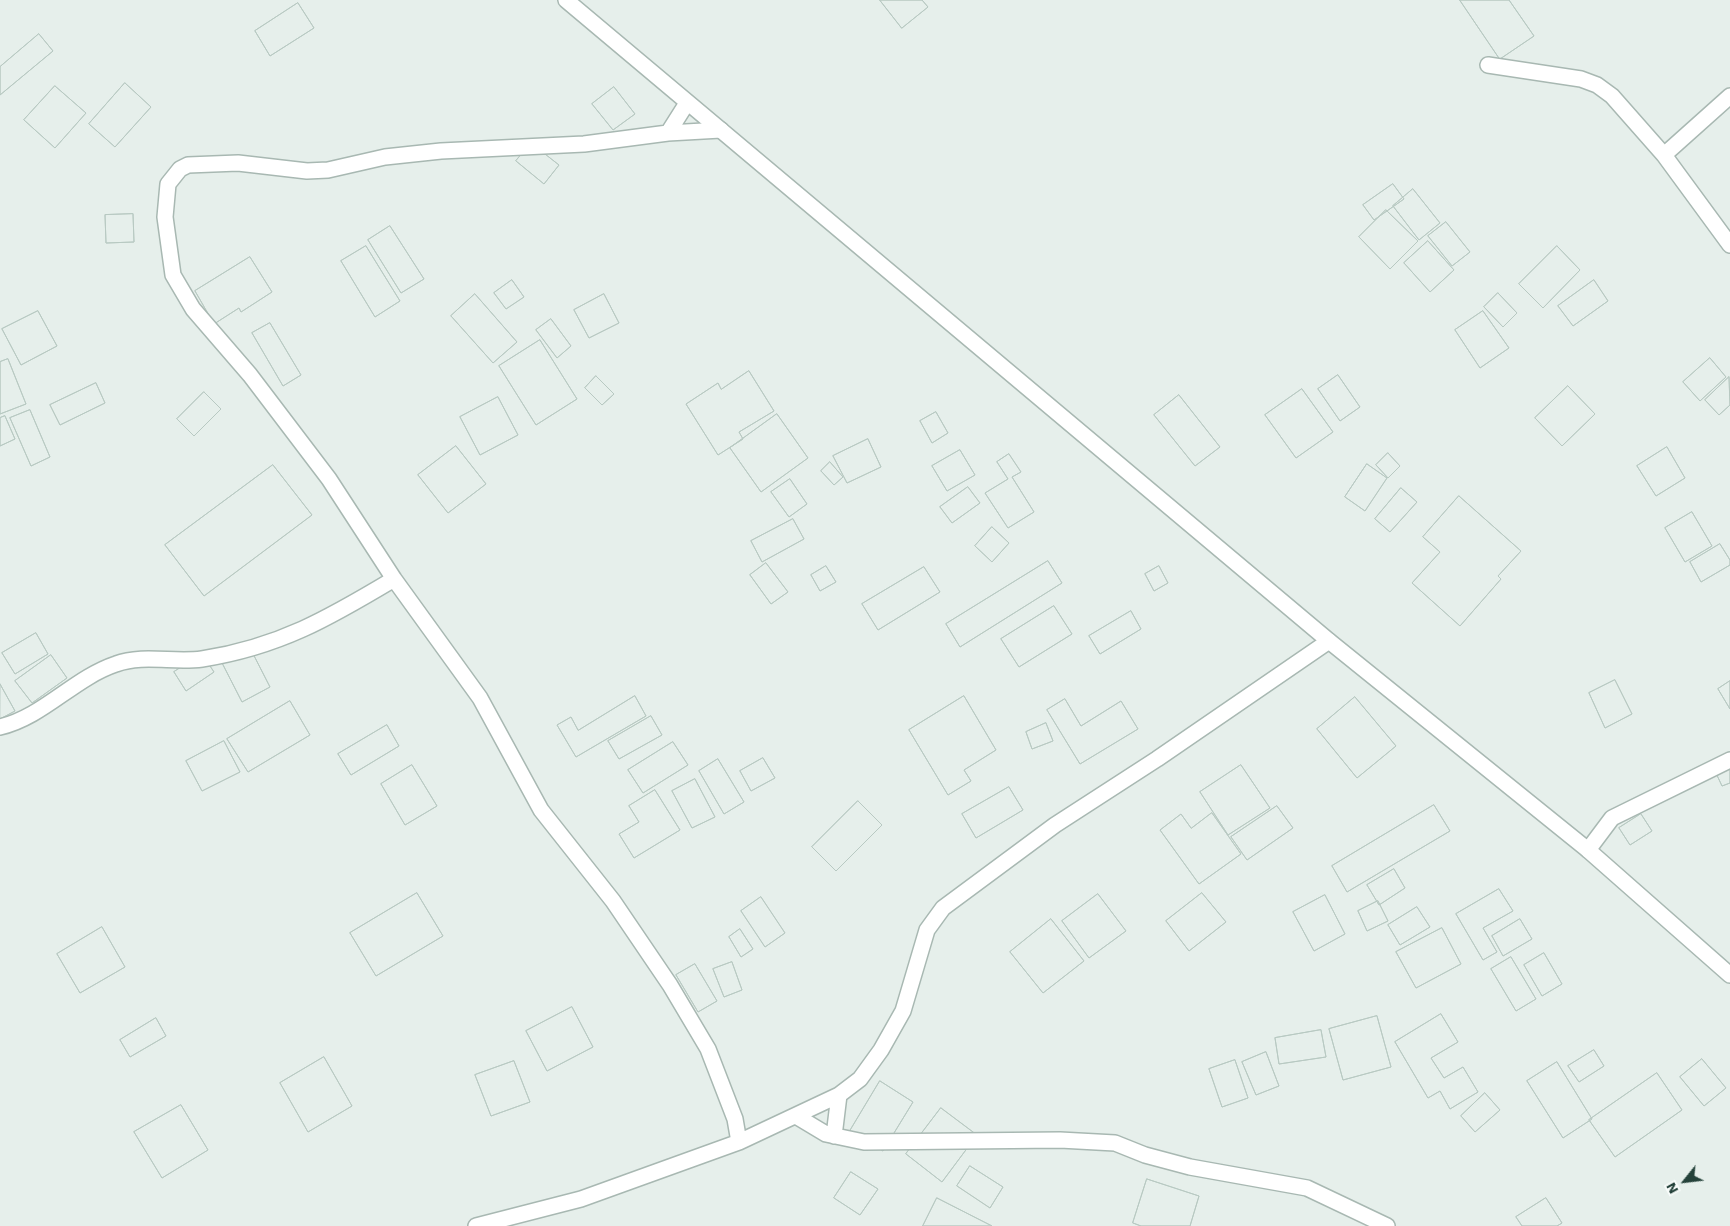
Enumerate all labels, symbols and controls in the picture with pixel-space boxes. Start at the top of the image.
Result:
north arrow [1660,1156,1710,1206]
text: N [1662,1180,1681,1197]

